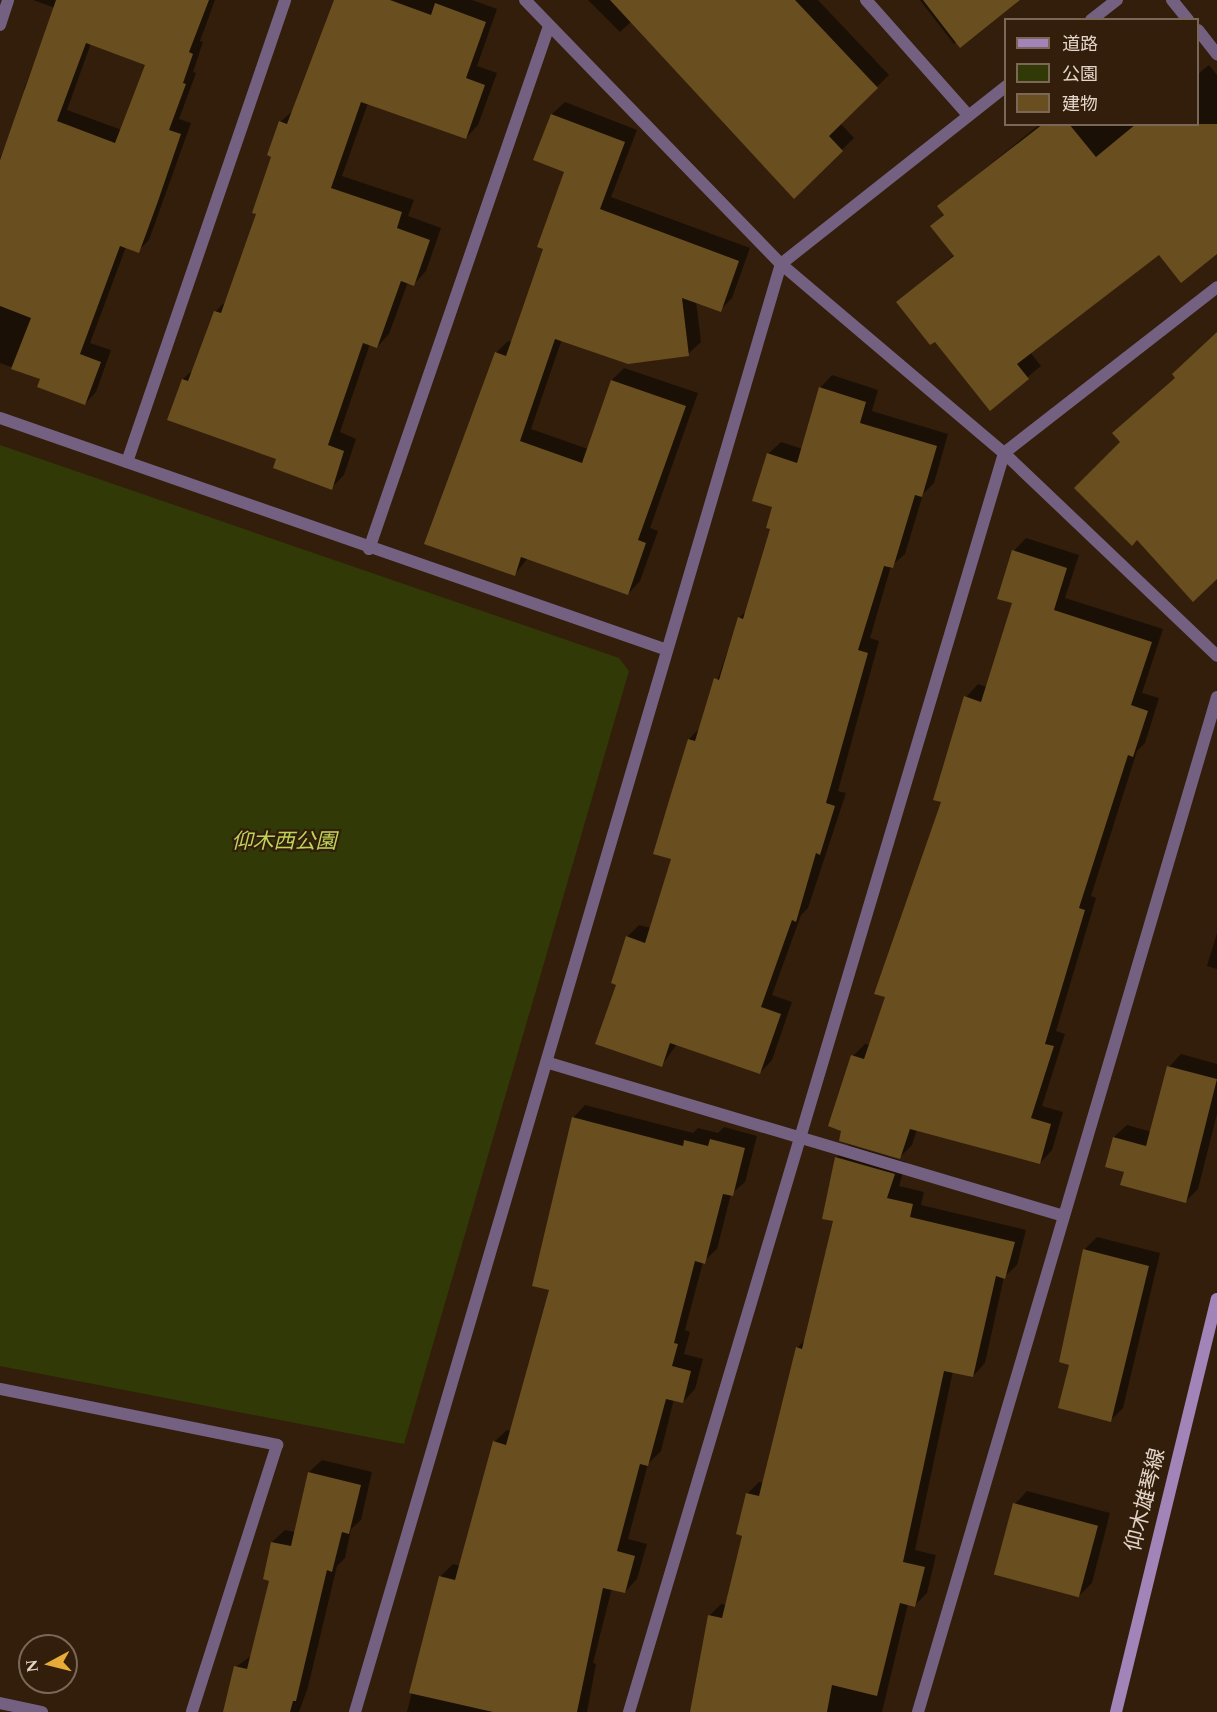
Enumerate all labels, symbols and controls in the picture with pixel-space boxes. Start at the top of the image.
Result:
legend [1004,18,1199,126]
text: 道路 [1062,31,1098,58]
text: 公園 [1062,61,1098,88]
text: 建物 [1062,91,1098,118]
park label: 仰木西公園 [232,829,336,855]
street label: 仰木雄琴線 [1121,1446,1171,1554]
north arrow [18,1634,78,1694]
text: N [19,1658,45,1674]

